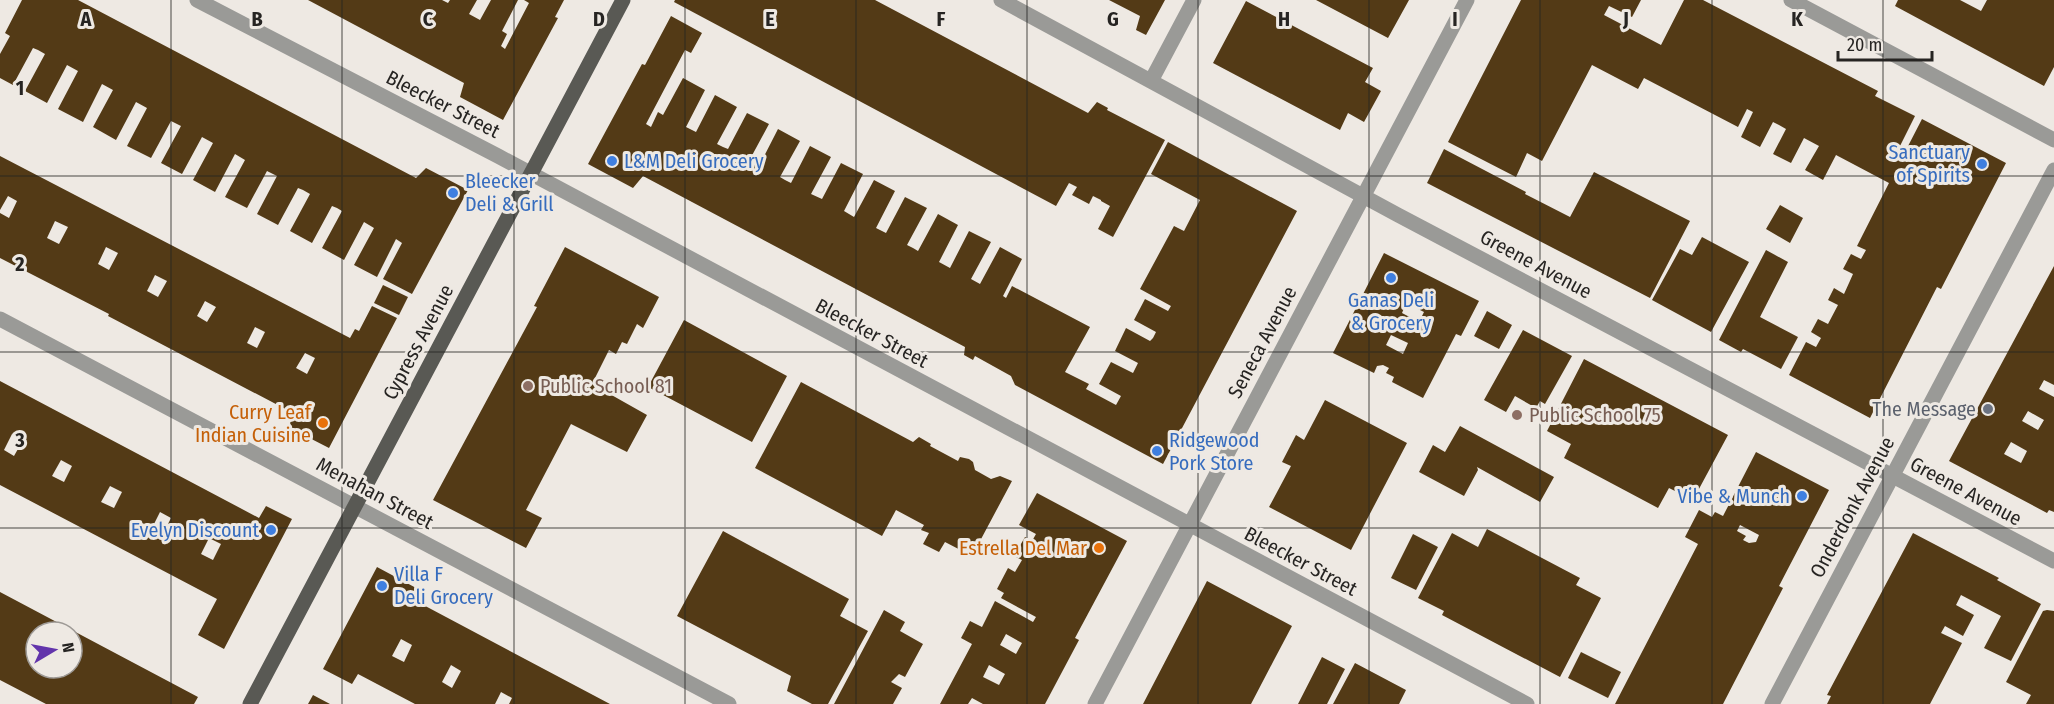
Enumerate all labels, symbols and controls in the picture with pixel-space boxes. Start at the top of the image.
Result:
text: A [80,7,93,31]
text: B [251,7,263,31]
text: C [423,7,434,31]
text: D [593,7,605,31]
text: E [765,7,775,31]
text: F [937,7,946,31]
text: G [1107,7,1119,31]
text: H [1278,7,1290,31]
text: I [1452,7,1458,31]
text: J [1622,7,1629,31]
text: K [1791,7,1803,31]
scale bar [1838,24,1932,62]
text: 20 m [1847,34,1882,56]
street label: Bleecker Street [382,65,504,143]
text: 1 [16,76,24,100]
place label: Sanctuary of Spirits [1888,140,1970,187]
place label: L&M Deli Grocery [624,149,764,173]
marker: L&M Deli Grocery [605,154,619,168]
marker: Sanctuary of Spirits [1975,157,1989,171]
place label: Bleecker Deli & Grill [465,169,554,216]
marker: Bleecker Deli & Grill [446,186,460,200]
street label: Greene Avenue [1476,225,1596,303]
text: 2 [14,252,25,276]
marker: Ganas Deli & Grocery [1384,271,1398,285]
street label: Cypress Avenue [378,280,458,404]
street label: Seneca Avenue [1222,282,1302,402]
place label: Ganas Deli & Grocery [1348,288,1434,335]
street label: Bleecker Street [811,293,933,373]
place label: Public School 81 [540,374,672,398]
marker: Public School 81 [521,379,535,393]
place label: The Message [1872,397,1976,421]
place label: Curry Leaf Indian Cuisine [195,400,313,447]
marker: The Message [1981,402,1995,416]
place label: Public School 75 [1529,403,1661,427]
marker: Public School 75 [1510,408,1524,422]
marker: Curry Leaf Indian Cuisine [316,416,330,430]
text: 3 [14,428,25,452]
place label: Ridgewood Pork Store [1169,428,1259,475]
street label: Onderdonk Avenue [1805,432,1899,582]
marker: Ridgewood Pork Store [1150,444,1164,458]
street label: Menahan Street [312,452,438,534]
street label: Greene Avenue [1906,452,2026,530]
place label: Vibe & Munch [1677,484,1790,508]
marker: Vibe & Munch [1795,489,1809,503]
place label: Evelyn Discount [131,518,259,542]
street label: Bleecker Street [1240,521,1362,601]
marker: Evelyn Discount [264,523,278,537]
place label: Estrella Del Mar [959,536,1087,560]
marker: Estrella Del Mar [1092,541,1106,555]
place label: Villa F Deli Grocery [394,562,493,609]
marker: Villa F Deli Grocery [375,579,389,593]
north arrow [24,620,84,680]
text: N [58,641,78,654]

